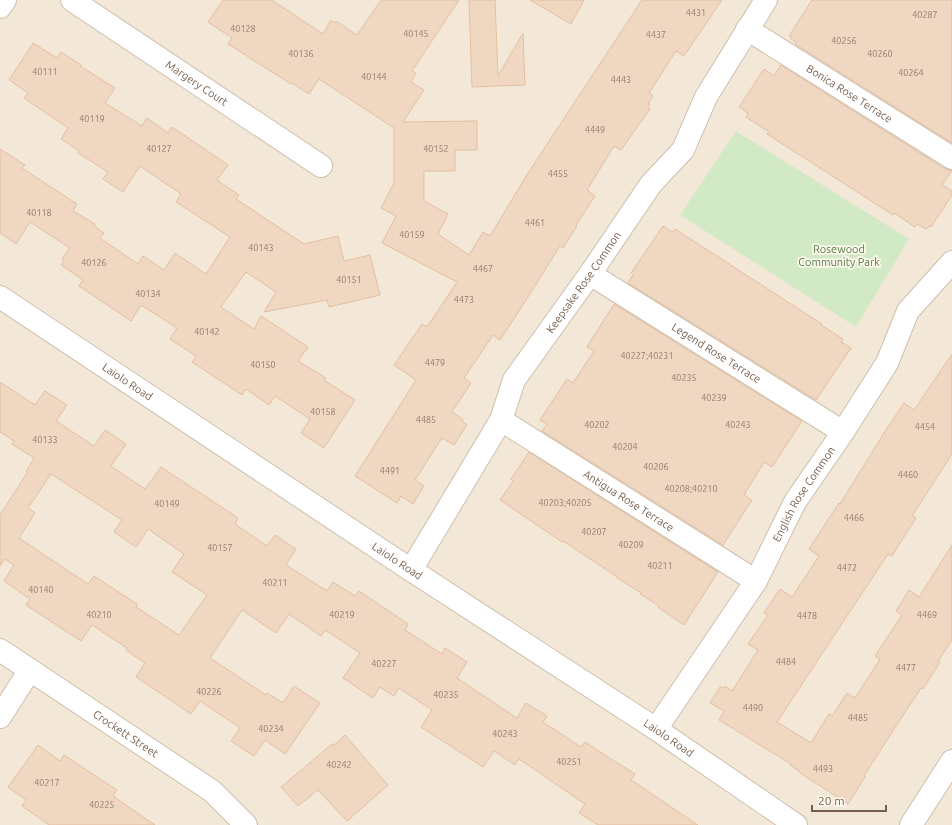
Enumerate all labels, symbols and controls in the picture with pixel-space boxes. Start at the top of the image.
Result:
house number: 4431 [686,8,706,18]
house number: 40287 [912,10,938,20]
house number: 40128 [230,24,256,34]
house number: 40145 [403,29,429,39]
house number: 4437 [646,30,666,40]
house number: 40256 [831,36,857,46]
house number: 40136 [288,49,314,59]
house number: 40260 [867,49,893,59]
street label: Margery Court [164,58,231,109]
street label: Bonica Rose Terrace [804,62,895,125]
house number: 40111 [32,67,58,77]
house number: 40264 [898,68,924,78]
house number: 40144 [361,72,387,82]
house number: 4443 [611,75,631,85]
house number: 40119 [79,114,105,124]
house number: 4449 [585,125,605,135]
house number: 40127 [146,144,172,154]
house number: 40152 [423,144,449,154]
house number: 4455 [548,169,568,179]
house number: 40118 [26,208,52,218]
house number: 4461 [525,218,545,228]
street label: Keepsake Rose Common [544,229,623,335]
house number: 40159 [399,230,425,240]
house number: 40143 [248,243,274,253]
park label: Rosewood Community Park [798,243,880,268]
house number: 40126 [81,258,107,268]
house number: 4467 [473,264,493,274]
house number: 40151 [336,275,362,285]
house number: 40134 [135,289,161,299]
house number: 4473 [454,295,474,305]
street label: Legend Rose Terrace [670,321,763,385]
house number: 40142 [194,327,220,337]
house number: 40227;40231 [621,351,673,361]
house number: 4479 [425,358,445,368]
house number: 40150 [250,360,276,370]
street label: Laiolo Road [100,361,155,403]
house number: 40235 [671,373,697,383]
house number: 40239 [701,393,727,403]
house number: 40158 [310,407,336,417]
house number: 4485 [416,415,436,425]
house number: 40202 [584,420,610,430]
house number: 40243 [725,420,751,430]
house number: 4454 [915,422,935,432]
house number: 40133 [32,435,58,445]
house number: 40204 [612,442,638,452]
street label: English Rose Common [770,444,837,544]
house number: 40206 [643,462,669,472]
house number: 4491 [380,466,400,476]
street label: Antigua Rose Terrace [581,468,676,534]
house number: 4460 [898,470,918,480]
house number: 40208;40210 [665,484,717,494]
house number: 40203;40205 [539,498,591,508]
house number: 40149 [154,499,180,509]
house number: 4466 [844,513,864,523]
house number: 40207 [581,527,607,537]
street label: Laiolo Road [370,540,425,582]
house number: 40209 [618,540,644,550]
house number: 40157 [207,543,233,553]
house number: 40211 [647,561,673,571]
house number: 4472 [837,563,857,573]
house number: 40211 [262,578,288,588]
house number: 40140 [28,585,54,595]
house number: 40210 [86,610,112,620]
house number: 40219 [329,610,355,620]
house number: 4469 [917,610,937,620]
house number: 4478 [797,611,817,621]
house number: 4484 [776,657,796,667]
house number: 40227 [371,659,397,669]
house number: 4477 [896,663,916,673]
house number: 40226 [196,687,222,697]
house number: 40235 [433,690,459,700]
house number: 4490 [743,703,763,713]
street label: Crockett Street [91,708,161,760]
house number: 4485 [848,713,868,723]
street label: Laiolo Road [642,717,696,759]
house number: 40234 [258,724,284,734]
house number: 40243 [492,729,518,739]
house number: 40251 [556,757,582,767]
house number: 40242 [326,760,352,770]
house number: 4493 [813,764,833,774]
house number: 40217 [34,778,60,788]
scale bar [812,787,886,813]
text: 20 m [818,794,845,807]
house number: 40225 [89,800,115,810]

